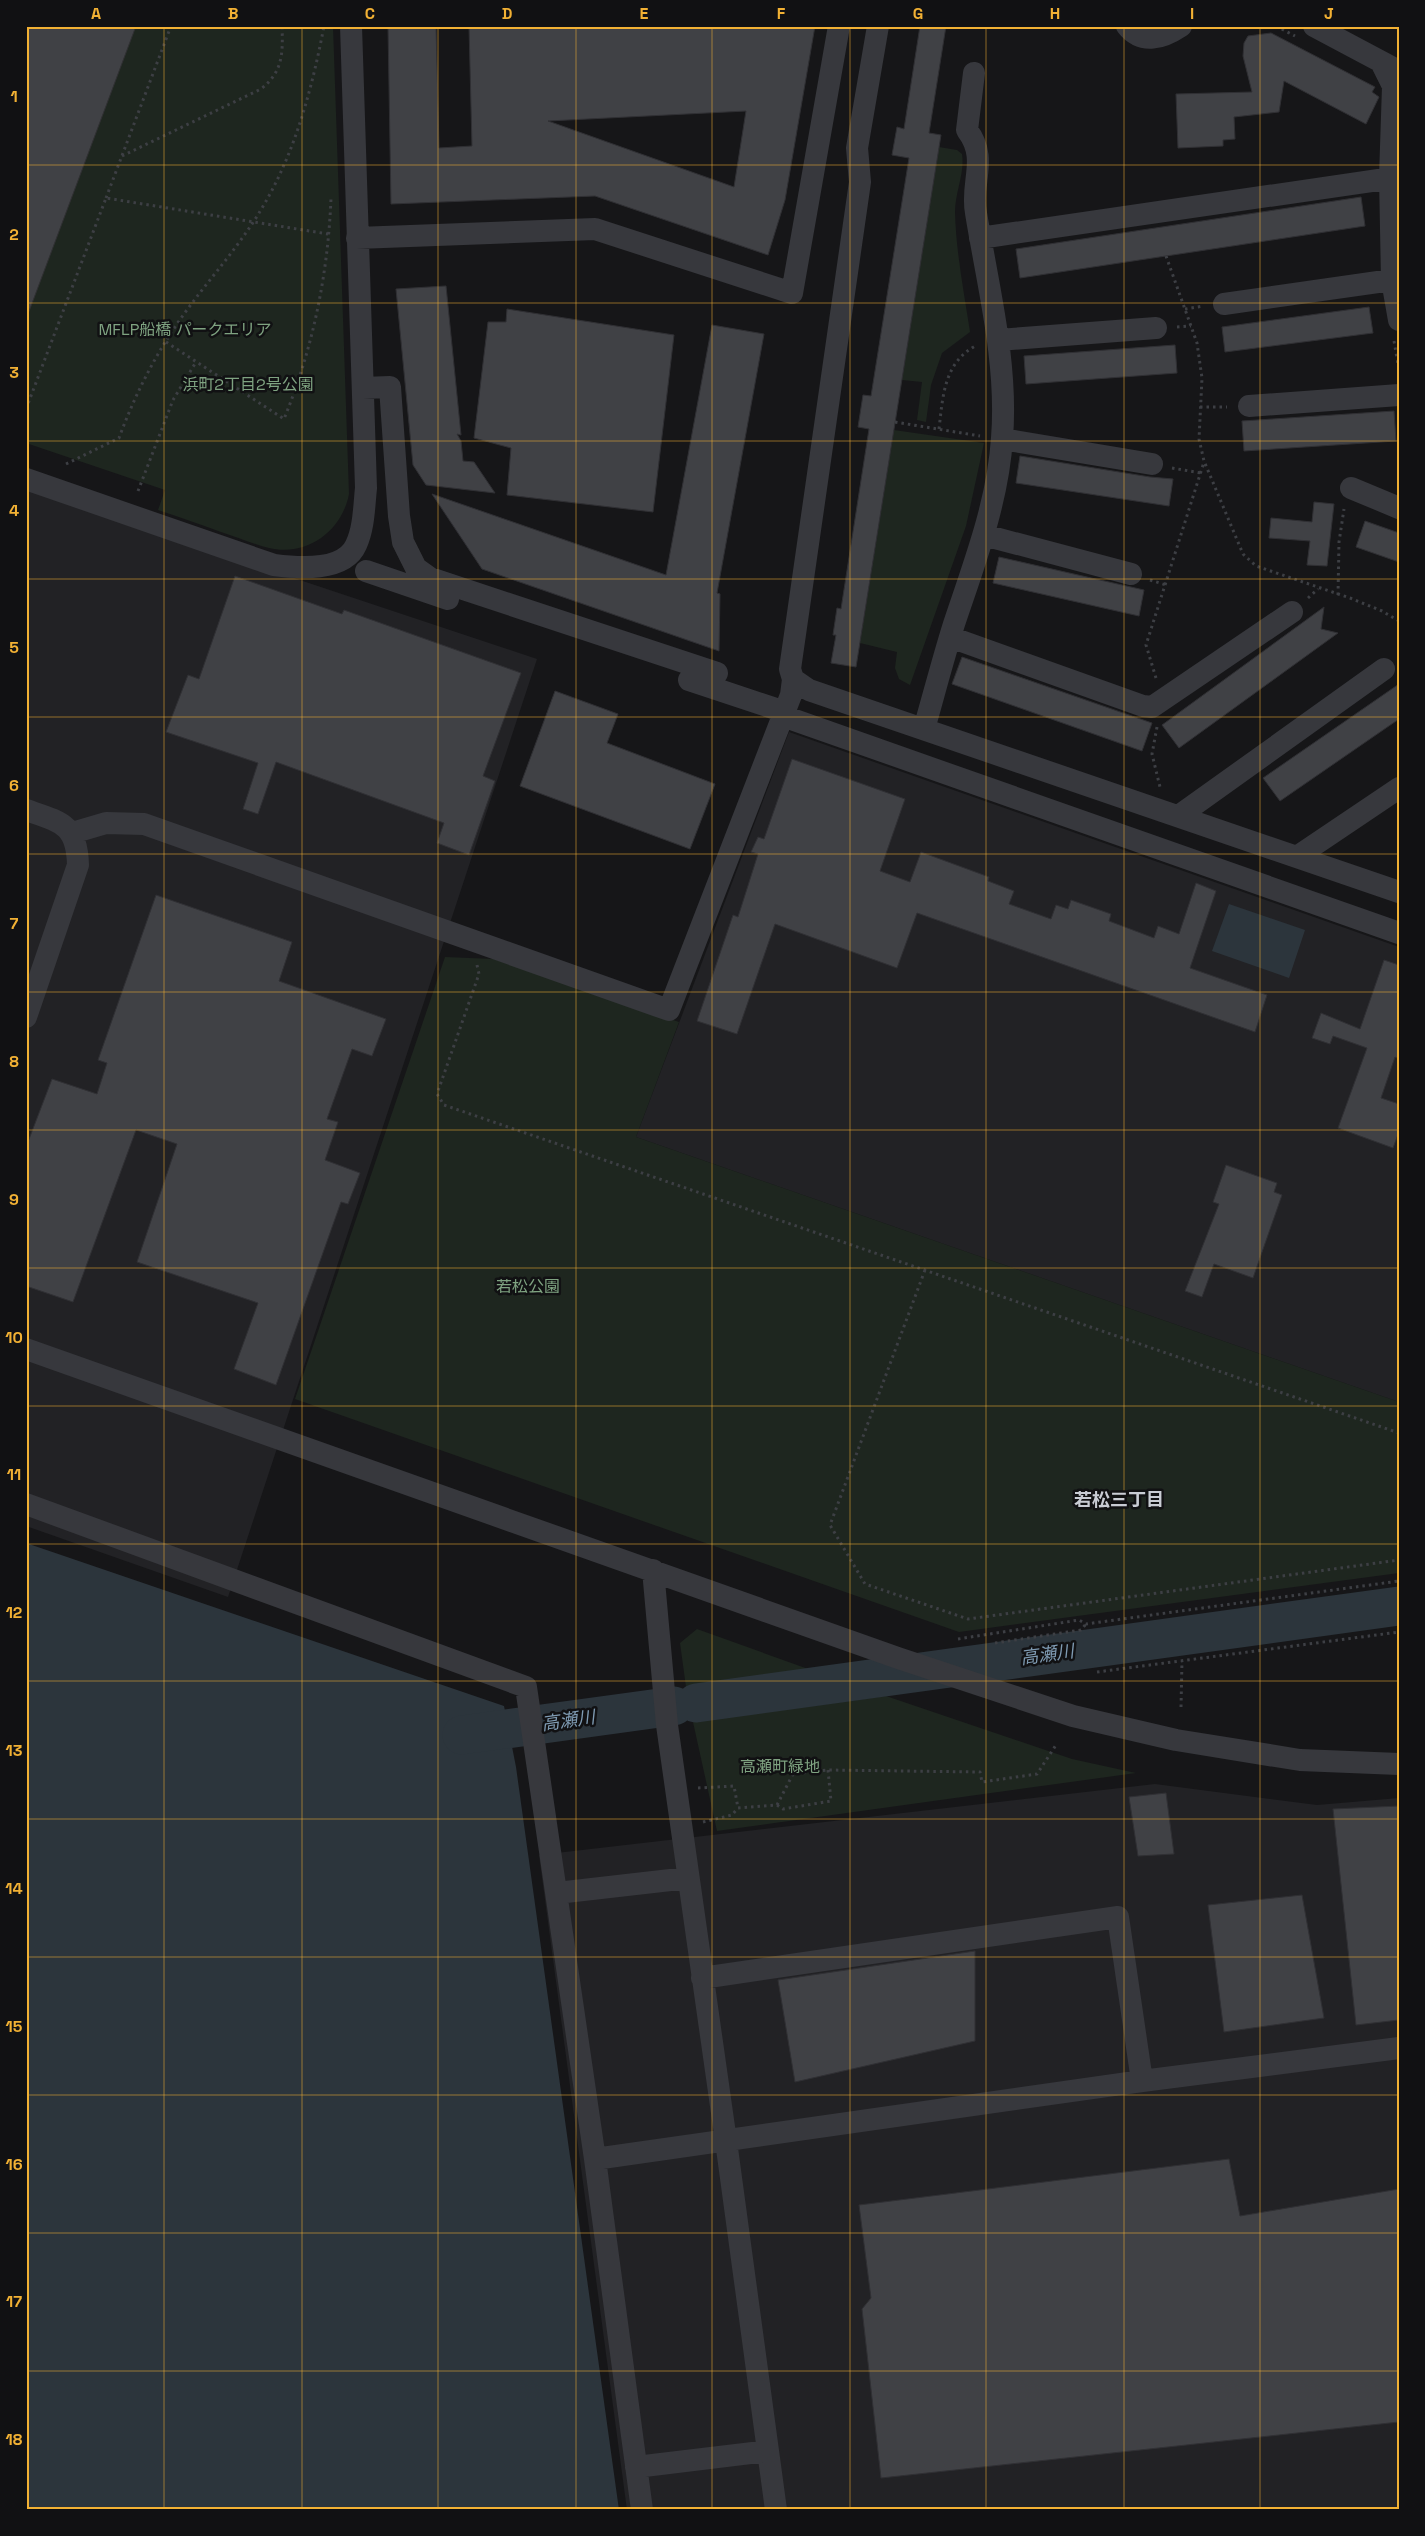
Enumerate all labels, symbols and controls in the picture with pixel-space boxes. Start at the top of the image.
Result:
text: A [91,3,101,24]
text: B [228,3,238,24]
text: C [365,3,375,24]
text: D [502,3,512,24]
text: E [640,3,649,24]
text: F [777,3,786,24]
text: G [913,3,923,24]
text: H [1050,3,1060,24]
text: I [1190,3,1194,24]
text: J [1324,3,1334,24]
text: 1 [10,86,18,107]
text: 2 [9,224,19,245]
park label: MFLP船橋 パークエリア [99,319,271,340]
text: 3 [9,362,19,383]
park label: 浜町2丁目2号公園 [182,374,314,395]
text: 4 [9,500,19,521]
text: 5 [9,637,19,658]
text: 6 [9,775,19,796]
text: 7 [10,913,19,934]
text: 8 [9,1051,19,1072]
text: 9 [9,1189,19,1210]
park label: 若松公園 [496,1276,560,1297]
text: 10 [5,1327,23,1348]
text: 11 [7,1464,21,1485]
district label: 若松三丁目 [1074,1488,1164,1511]
text: 12 [6,1602,22,1623]
water label: 高瀬川 [1019,1639,1077,1669]
water label: 高瀬川 [540,1705,598,1735]
text: 13 [6,1740,23,1761]
park label: 高瀬町緑地 [740,1756,820,1777]
text: 14 [5,1878,23,1899]
text: 15 [6,2016,23,2037]
text: 16 [5,2154,23,2175]
text: 17 [6,2291,22,2312]
text: 18 [6,2429,23,2450]

